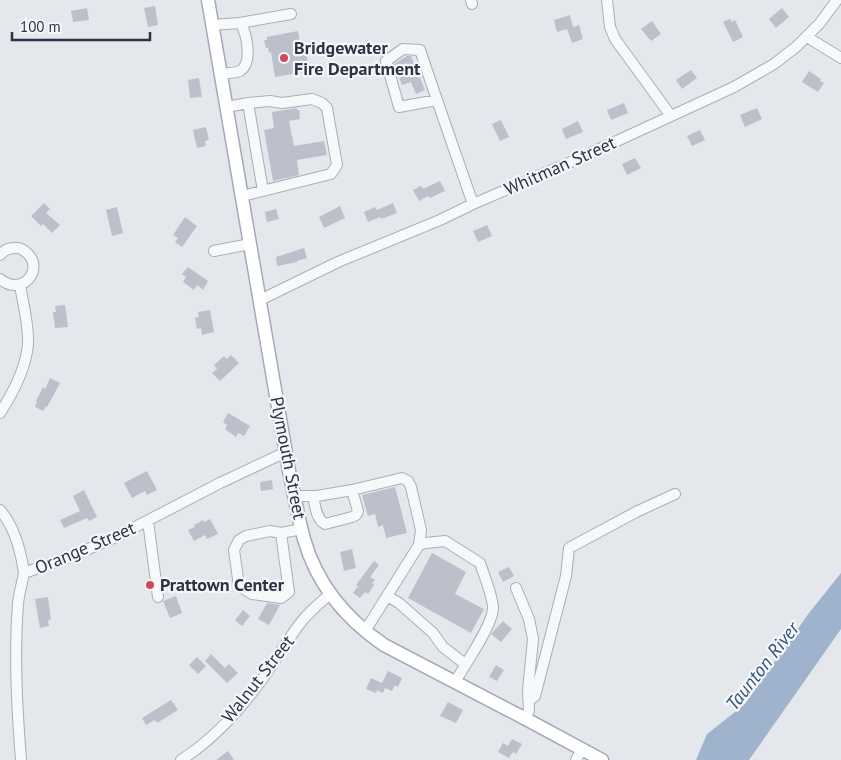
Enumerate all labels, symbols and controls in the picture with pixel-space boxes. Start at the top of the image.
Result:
scale bar [12,10,150,42]
text: 100 m [20,17,61,36]
place label: Bridgewater Fire Department [294,36,421,80]
marker: Bridgewater Fire Department [278,52,290,64]
street label: Whitman Street [500,131,619,200]
street label: Plymouth Street [265,395,312,521]
street label: Orange Street [31,516,138,579]
place label: Prattown Center [160,573,285,596]
marker: Prattown Center [144,579,156,591]
water label: Taunton River [720,616,805,715]
street label: Walnut Street [216,630,299,727]

